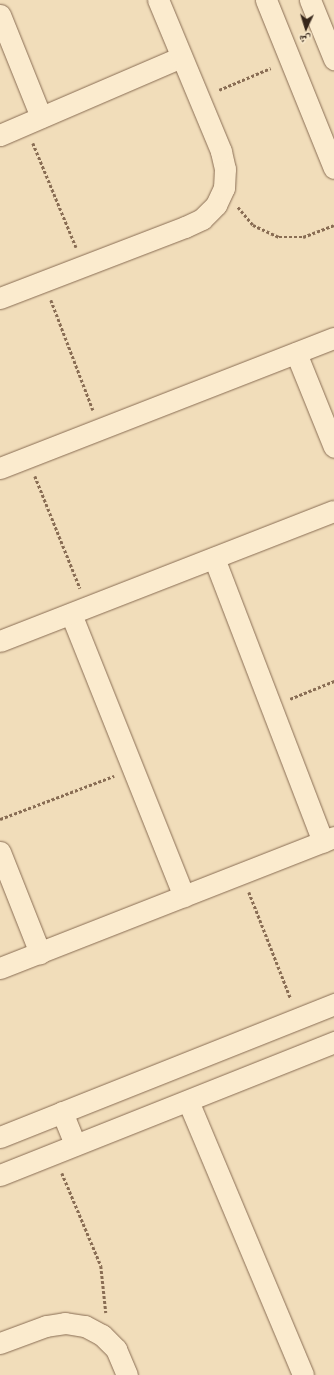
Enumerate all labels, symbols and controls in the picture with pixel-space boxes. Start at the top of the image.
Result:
north arrow [286,8,326,48]
text: ش [299,33,311,47]

